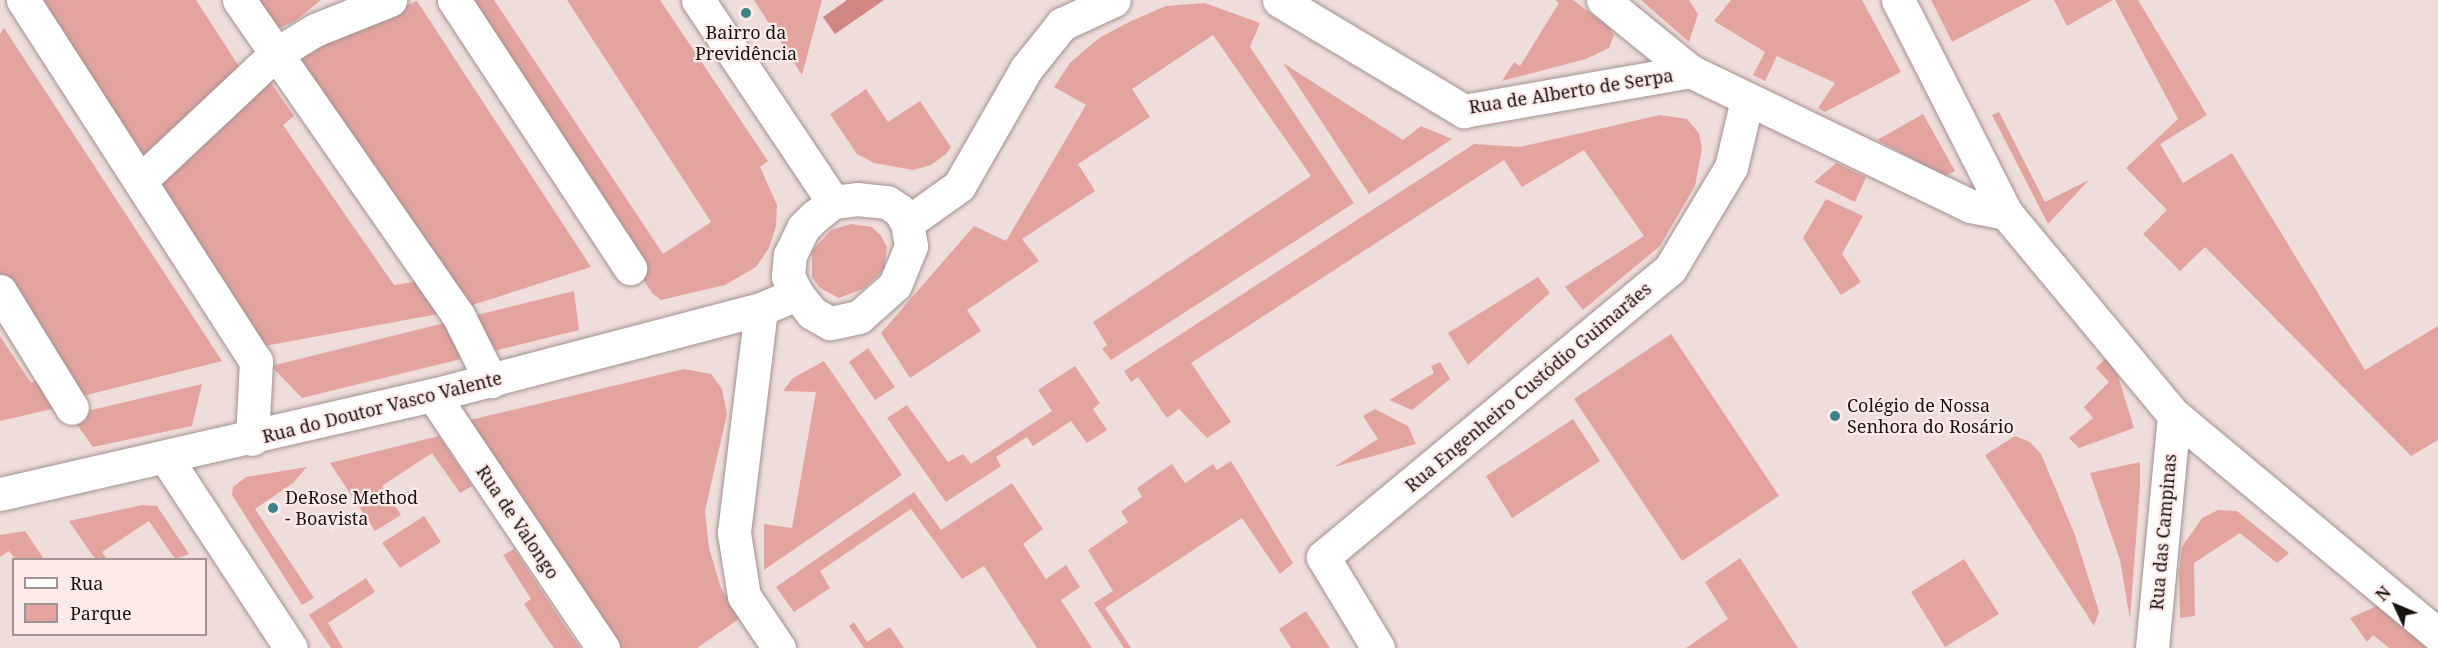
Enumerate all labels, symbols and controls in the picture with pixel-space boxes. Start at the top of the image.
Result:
marker: Bairro da Previdência [739,6,753,20]
place label: Bairro da Previdência [695,22,797,64]
street label: Rua de Alberto de Serpa [1467,64,1675,118]
street label: Rua Engenheiro Custódio Guimarães [1401,278,1655,496]
street label: Rua do Doutor Vasco Valente [260,367,504,447]
place label: Colégio de Nossa Senhora do Rosário [1847,395,2014,438]
marker: Colégio de Nossa Senhora do Rosário [1828,409,1842,423]
street label: Rua das Campinas [2145,453,2181,611]
street label: Rua de Valongo [472,461,564,583]
place label: DeRose Method - Boavista [285,487,418,530]
marker: DeRose Method - Boavista [266,501,280,515]
legend [12,558,207,636]
text: Rua [70,571,103,595]
north arrow [2366,576,2426,636]
text: N [2371,581,2395,606]
text: Parque [70,601,132,625]

